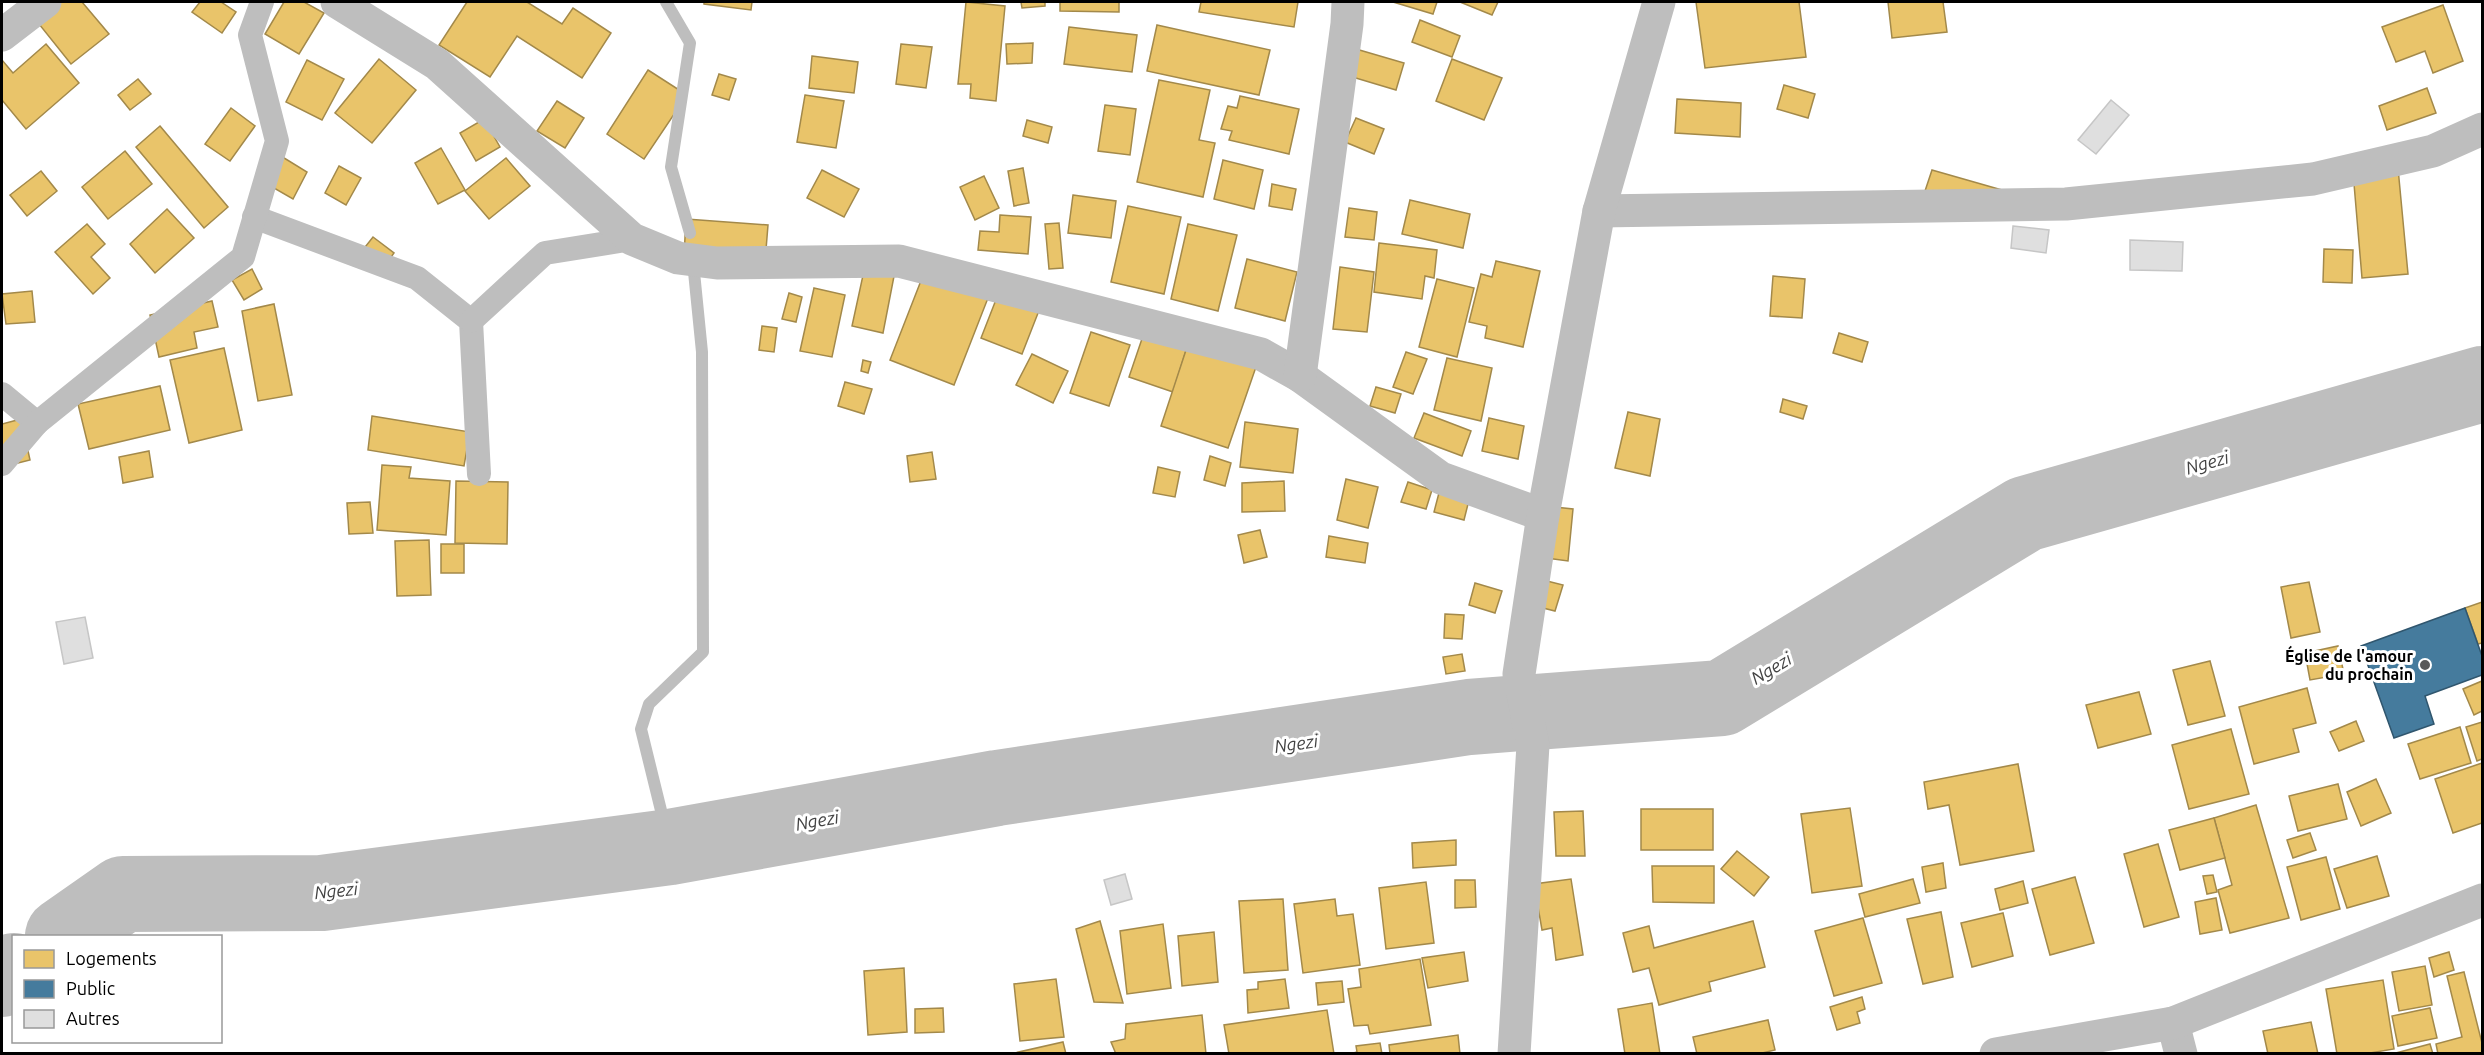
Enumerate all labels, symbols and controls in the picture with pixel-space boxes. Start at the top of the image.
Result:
water label: Ngezi [2183,446,2231,478]
place label: Église de l'amour du prochain [2285,645,2413,683]
water label: Ngezi [1747,648,1795,688]
marker: Église de l'amour du prochain [2418,658,2432,672]
water label: Ngezi [1273,730,1320,756]
water label: Ngezi [794,806,841,834]
water label: Ngezi [313,878,359,902]
legend [12,935,222,1043]
text: Logements [66,948,157,968]
text: Public [66,978,115,998]
text: Autres [66,1008,120,1028]

